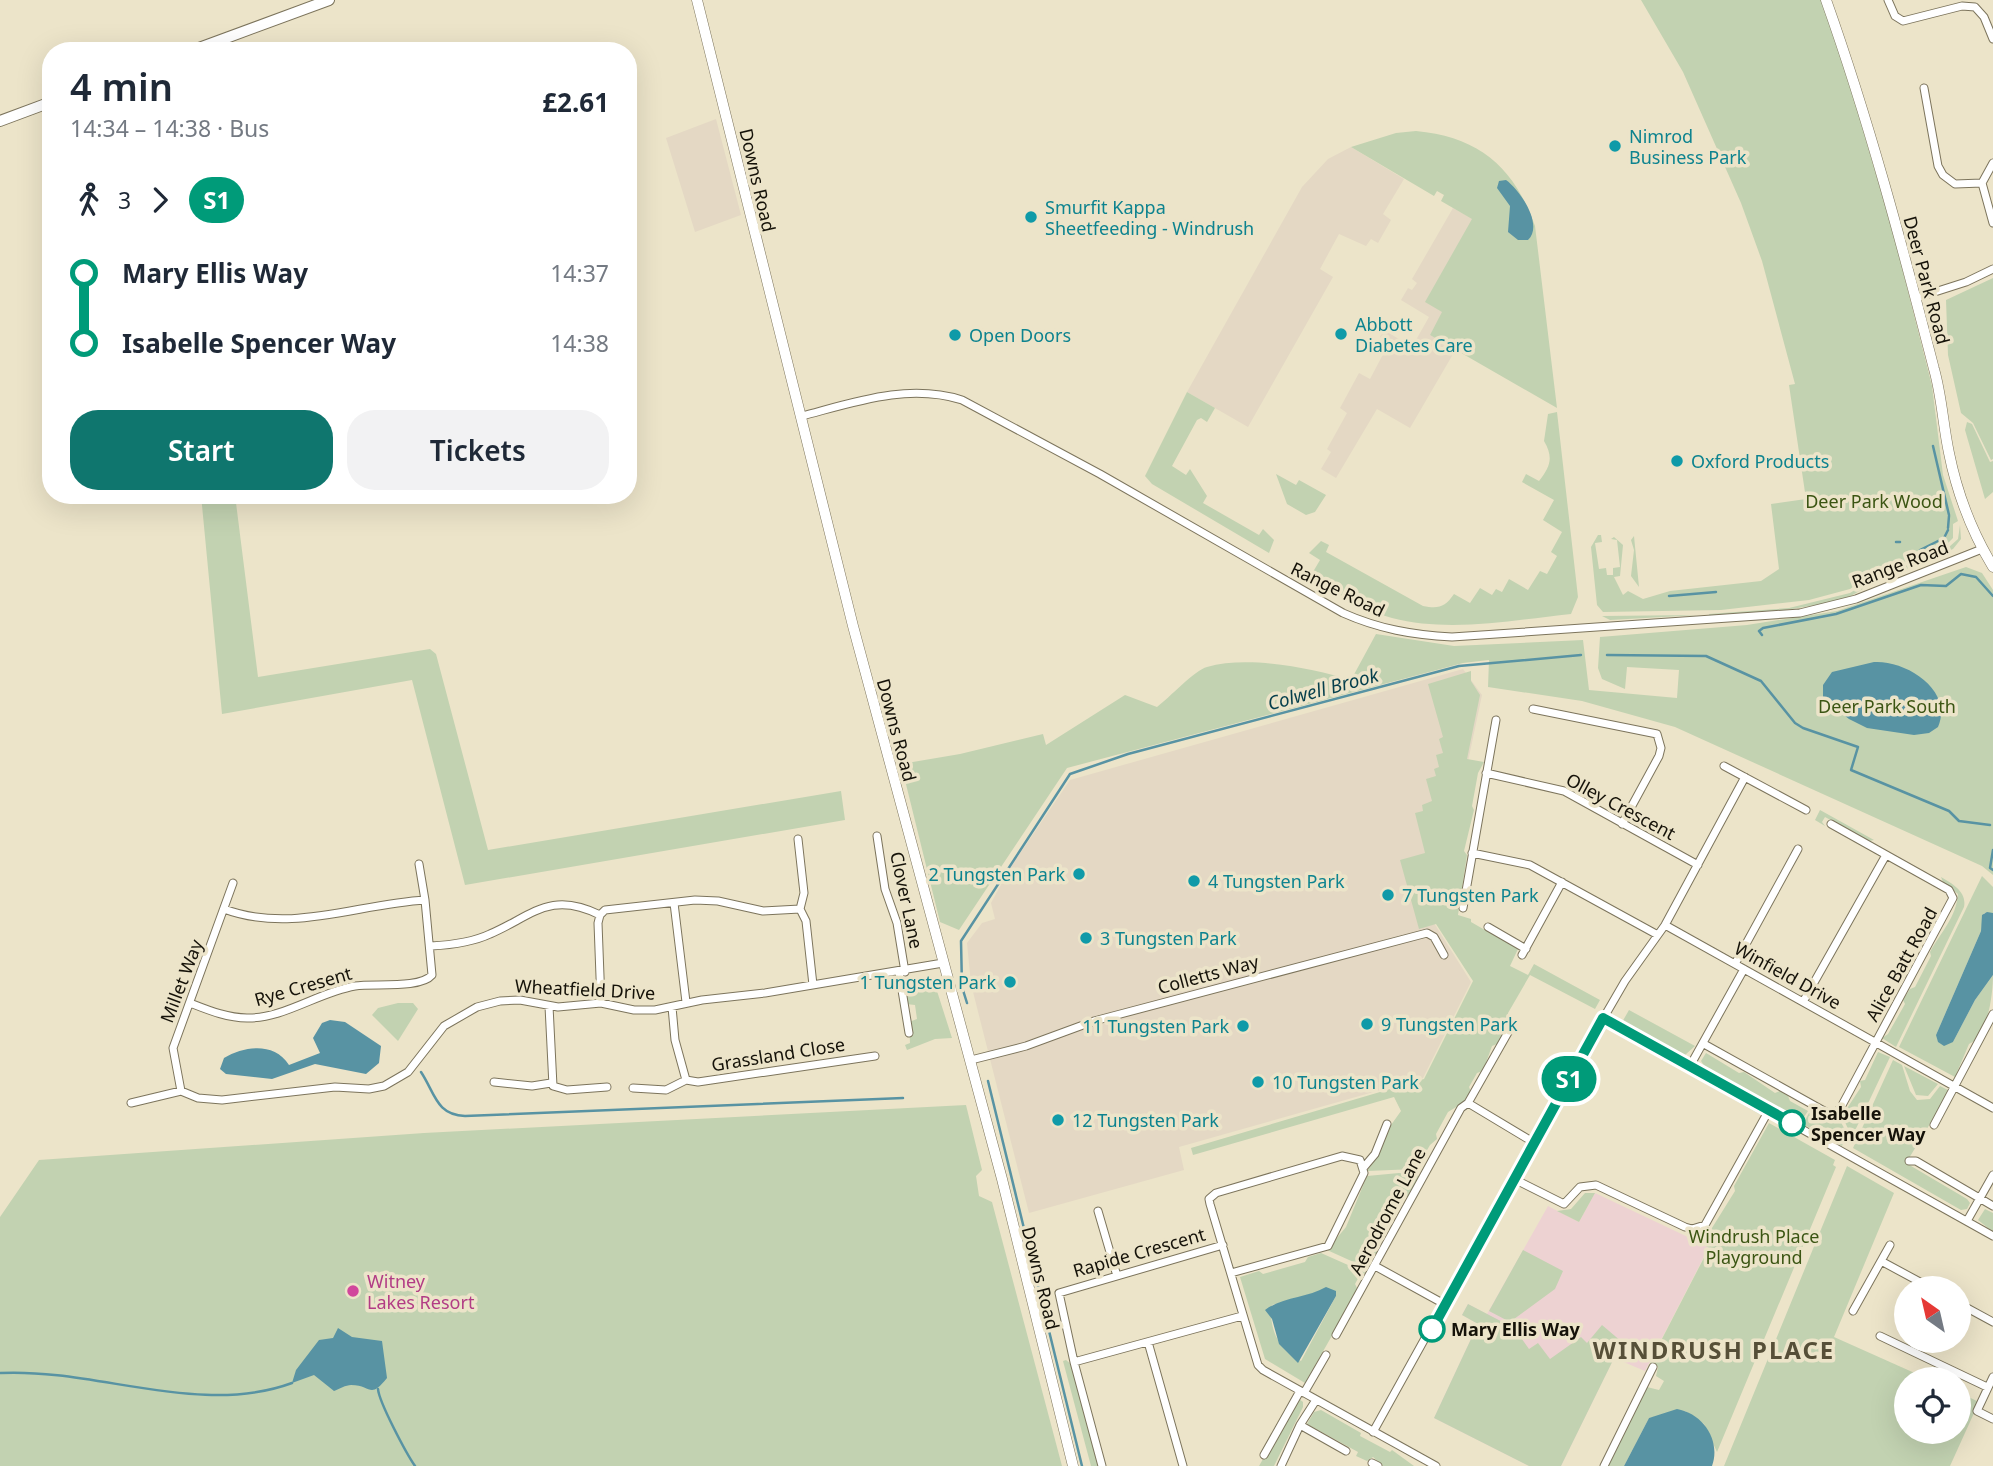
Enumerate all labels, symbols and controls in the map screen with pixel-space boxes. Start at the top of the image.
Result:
text: 4 min [70,60,173,112]
text: £2.61 [542,84,609,120]
text: 14:34 – 14:38 · Bus [70,112,269,144]
place label: Nimrod Business Park [1629,124,1747,169]
street label: Downs Road [734,126,782,234]
marker: Nimrod Business Park [1607,138,1623,154]
icon: walk [70,181,108,219]
icon: forward [141,181,179,219]
text: S1 [203,183,230,216]
text: 3 [118,184,131,216]
place label: Smurfit Kappa Sheetfeeding - Windrush [1045,195,1254,240]
marker: Smurfit Kappa Sheetfeeding - Windrush [1023,209,1039,225]
street label: Deer Park Road [1898,213,1956,347]
text: Mary Ellis Way [122,255,308,291]
text: 14:37 [550,257,609,289]
place label: Abbott Diabetes Care [1355,312,1473,357]
place label: Open Doors [969,323,1071,347]
text: Isabelle Spencer Way [122,325,396,361]
marker: Abbott Diabetes Care [1333,326,1349,342]
text: 14:38 [550,327,609,359]
marker: Open Doors [947,327,963,343]
button: Start [70,410,333,490]
button: Tickets [347,410,609,490]
place label: Oxford Products [1691,449,1829,473]
marker: Oxford Products [1669,453,1685,469]
park label: Deer Park Wood [1805,489,1943,513]
street label: Range Road [1848,535,1952,593]
street label: Range Road [1287,556,1389,622]
water label: Colwell Brook [1265,662,1382,716]
street label: Downs Road [872,676,922,784]
park label: Deer Park South [1818,694,1956,718]
street label: Olley Crescent [1562,767,1680,845]
street label: Clover Lane [885,849,929,951]
place label: 2 Tungsten Park [928,862,1065,886]
marker: 2 Tungsten Park [1071,866,1087,882]
place label: 4 Tungsten Park [1208,869,1345,893]
marker: 4 Tungsten Park [1186,873,1202,889]
place label: 7 Tungsten Park [1402,883,1539,907]
marker: 7 Tungsten Park [1380,887,1396,903]
street label: Alice Batt Road [1860,903,1942,1025]
place label: 3 Tungsten Park [1100,926,1237,950]
marker: 3 Tungsten Park [1078,930,1094,946]
street label: Millet Way [154,935,208,1026]
street label: Winfield Drive [1730,936,1846,1014]
street label: Colletts Way [1155,949,1262,999]
street label: Rye Cresent [252,961,355,1011]
place label: 1 Tungsten Park [859,970,996,994]
street label: Wheatfield Drive [514,973,656,1005]
marker: 1 Tungsten Park [1002,974,1018,990]
place label: 9 Tungsten Park [1381,1012,1518,1036]
place label: 11 Tungsten Park [1082,1014,1229,1038]
marker: 9 Tungsten Park [1359,1016,1375,1032]
marker: 11 Tungsten Park [1235,1018,1251,1034]
street label: Grassland Close [710,1032,846,1076]
line badge: S1 [1538,1056,1600,1102]
text: S1 [1556,1062,1582,1095]
place label: 10 Tungsten Park [1272,1070,1419,1094]
marker: 10 Tungsten Park [1250,1074,1266,1090]
place label: Isabelle Spencer Way [1811,1101,1926,1146]
place label: 12 Tungsten Park [1072,1108,1219,1132]
marker: Isabelle Spencer Way [1779,1110,1805,1136]
marker: 12 Tungsten Park [1050,1112,1066,1128]
street label: Aerodrome Lane [1343,1143,1431,1279]
street label: Rapide Crescent [1070,1222,1208,1282]
street label: Downs Road [1017,1224,1065,1332]
park label: Windrush Place Playground [1689,1224,1820,1269]
place label: Witney Lakes Resort [367,1269,475,1314]
north arrow [1894,1276,1970,1353]
map controls [1894,1276,1971,1444]
marker: Witney Lakes Resort [345,1283,361,1299]
marker: Mary Ellis Way [1419,1316,1445,1342]
place label: Mary Ellis Way [1451,1317,1580,1341]
district label: WINDRUSH PLACE [1593,1333,1835,1366]
button: locate [1894,1367,1971,1444]

